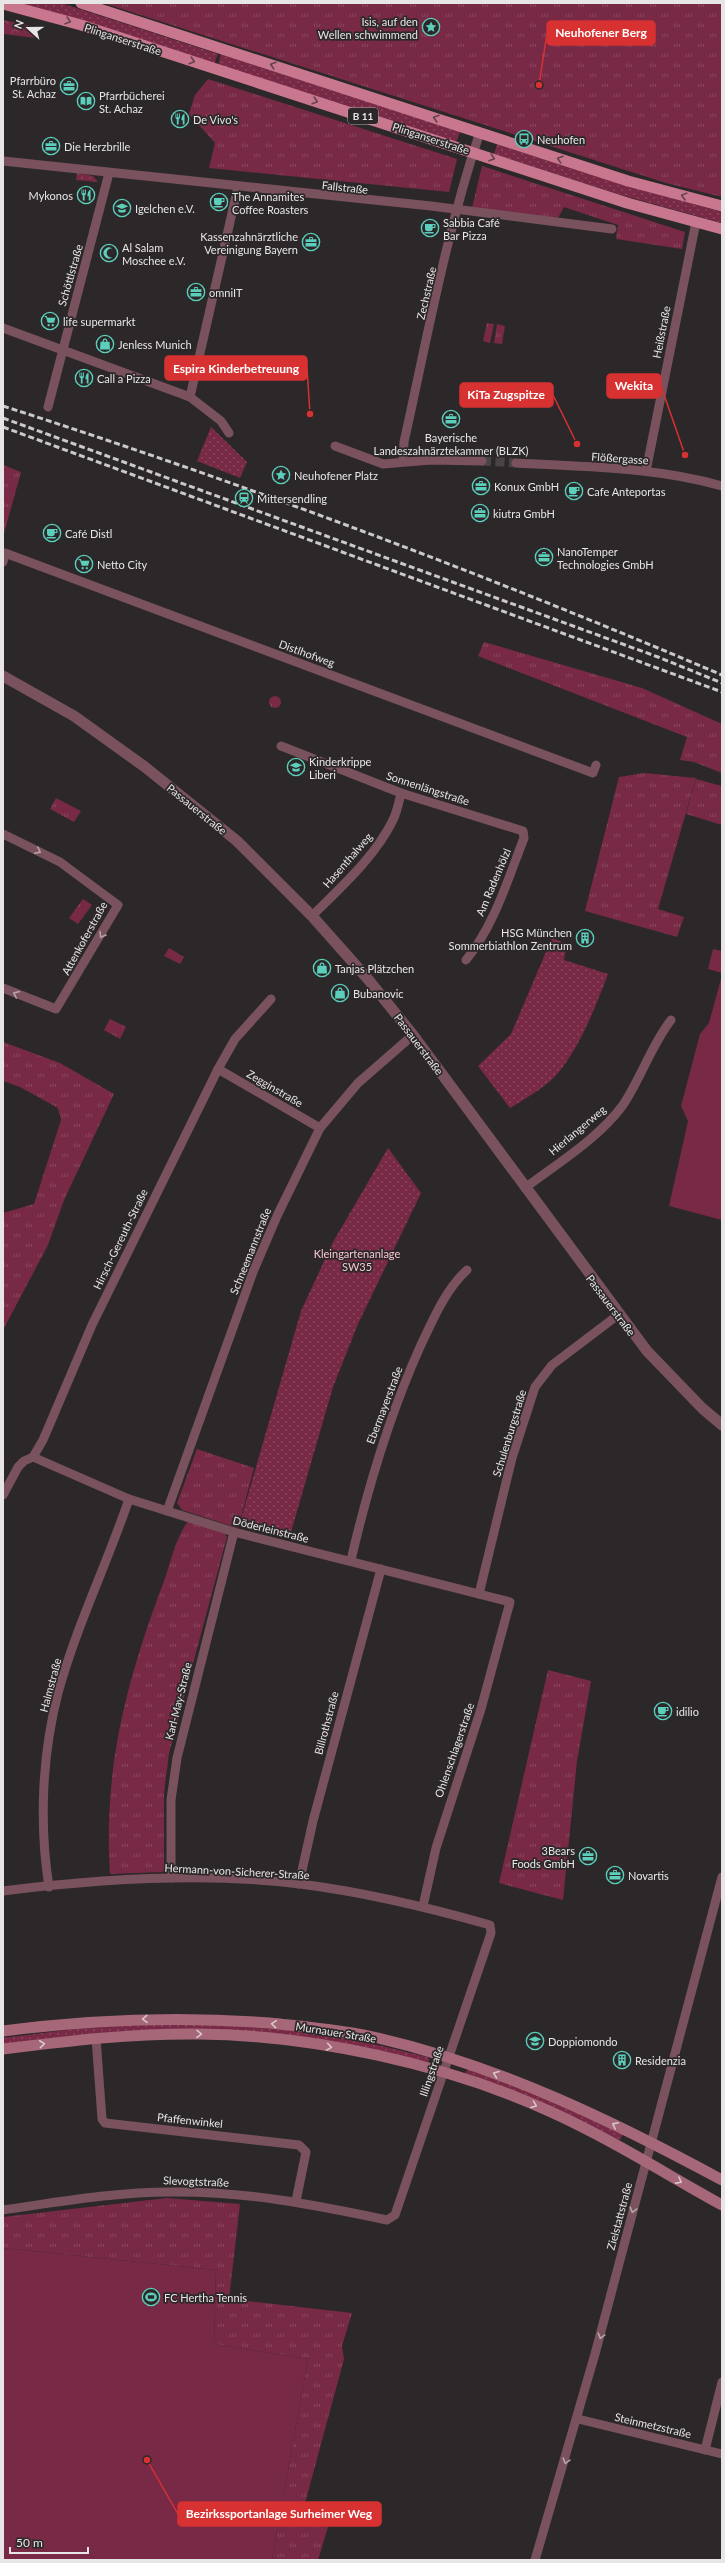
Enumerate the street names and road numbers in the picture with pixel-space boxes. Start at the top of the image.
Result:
street label: Plinganserstraße [83,20,163,58]
road number: B 11 [348,108,378,124]
street label: Plinganserstraße [391,119,471,157]
street label: Fallstraße [321,178,369,196]
street label: Schöttlstraße [55,242,85,307]
street label: Zechstraße [414,265,438,321]
street label: Heißstraße [650,304,673,359]
street label: Flößergasse [591,450,649,467]
street label: Distlhofweg [277,637,337,669]
street label: Sonnenlängstraße [385,768,471,808]
street label: Passauerstraße [165,781,230,837]
street label: Hasenthalweg [320,830,375,890]
street label: Am Radenhölzl [473,846,513,918]
street label: Attenkoferstraße [59,899,110,977]
street label: Passauerstraße [392,1011,446,1077]
street label: Zegginstraße [245,1067,306,1109]
street label: Hierlangerweg [546,1102,608,1158]
street label: Hirsch-Gereuth-Straße [90,1187,150,1291]
street label: Schneemannstraße [227,1206,273,1296]
street label: Passauerstraße [584,1272,638,1338]
street label: Ebermayerstraße [363,1364,405,1446]
street label: Schulenburgstraße [490,1388,528,1478]
street label: Döderleinstraße [232,1513,311,1545]
street label: Halmstraße [37,1656,64,1714]
street label: Karl-May-Straße [162,1661,194,1741]
street label: Billrothstraße [311,1690,341,1756]
street label: Ohlenschlagerstraße [432,1701,476,1799]
street label: Hermann-von-Sicherer-Straße [164,1861,310,1881]
street label: Murnauer Straße [295,2019,378,2045]
street label: Illingstraße [416,2044,446,2098]
street label: Pfaffenwinkel [157,2110,223,2130]
street label: Slevogtstraße [163,2173,229,2189]
street label: Zielstattstraße [604,2181,634,2251]
street label: Steinmetzstraße [613,2410,693,2440]

